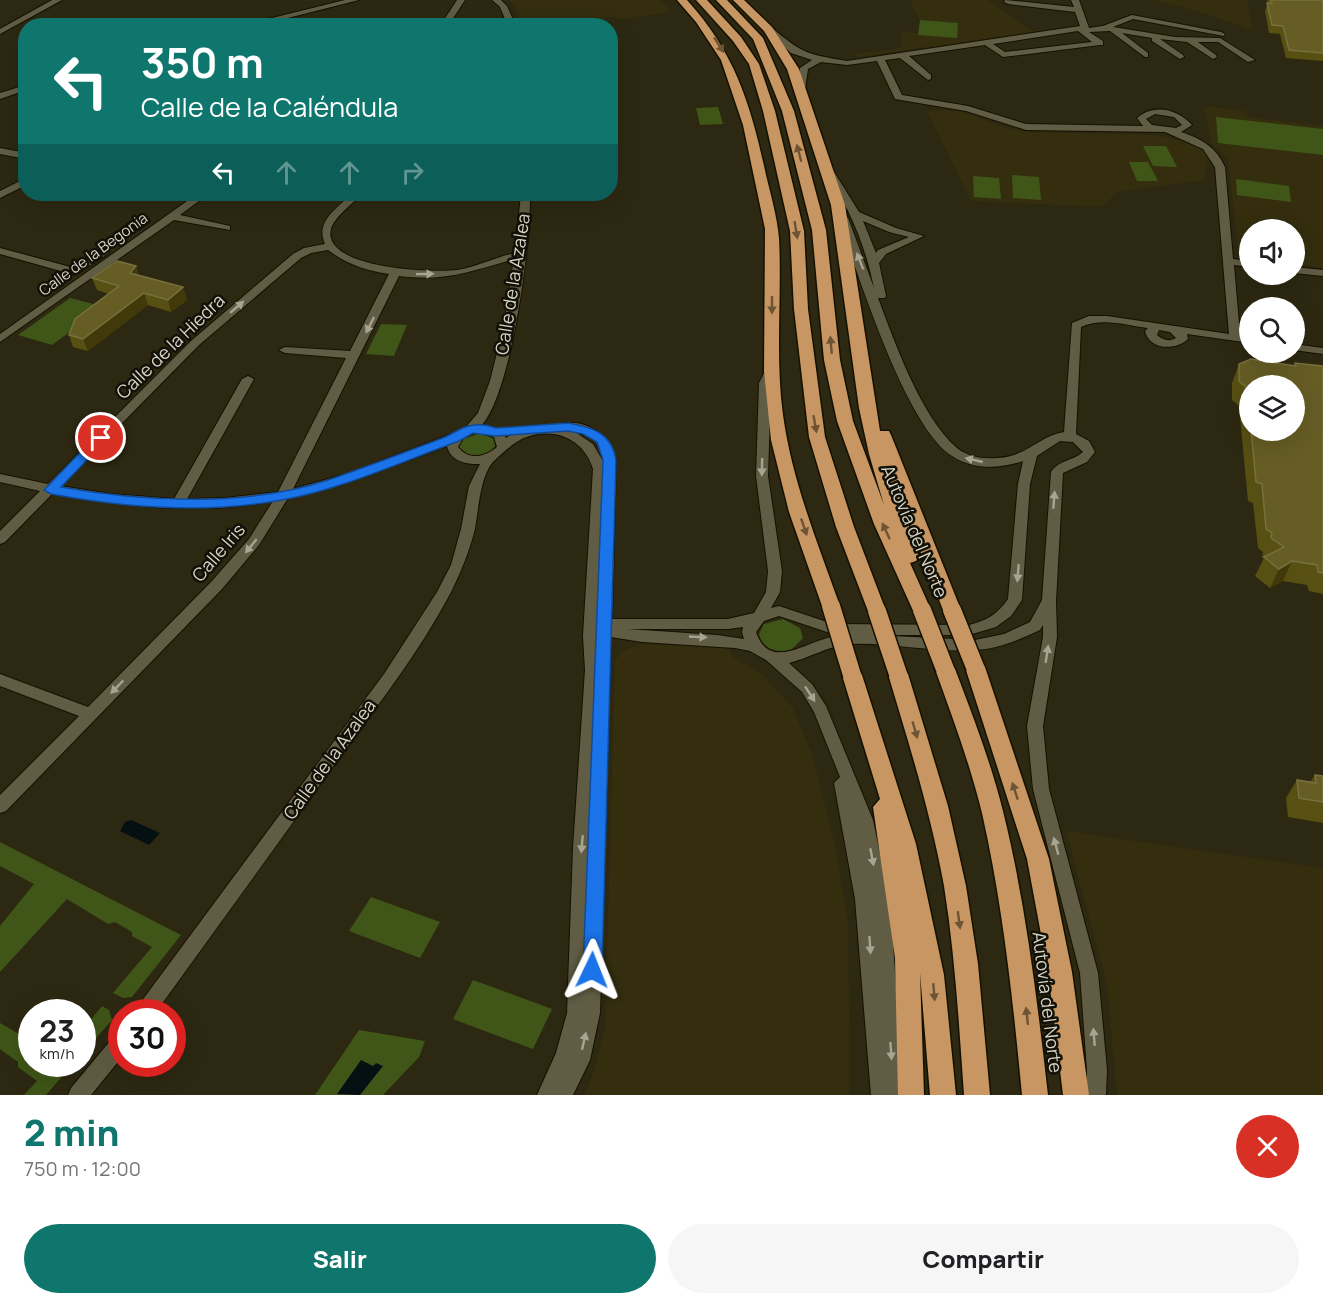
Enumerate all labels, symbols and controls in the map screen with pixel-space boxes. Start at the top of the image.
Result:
text: 350 m [141,33,264,91]
one-way arrow [713,37,724,53]
icon: left [42,42,120,120]
text: Calle de la Caléndula [141,88,398,125]
one-way arrow [794,144,803,162]
icon: left [207,156,240,189]
icon: ahead [270,156,303,189]
icon: ahead [333,156,366,189]
icon: right [396,156,429,189]
street label: Calle de la Begonia [34,207,152,301]
street label: Calle de la Azalea [489,212,535,356]
map controls [1239,219,1305,441]
button: sound [1239,219,1305,285]
one-way arrow [792,220,801,239]
one-way arrow [855,252,865,270]
one-way arrow [416,269,435,279]
street label: Calle de la Hiedra [111,288,229,404]
one-way arrow [767,296,777,315]
button: search [1239,297,1305,363]
one-way arrow [229,301,244,314]
one-way arrow [365,317,375,334]
one-way arrow [826,335,836,354]
button: layers [1239,375,1305,441]
pin [75,412,126,463]
one-way arrow [811,414,820,433]
icon: arrive [84,421,117,454]
one-way arrow [965,455,983,465]
one-way arrow [757,457,767,476]
street label: Autovía del Norte [876,461,954,601]
one-way arrow [1050,491,1059,510]
street label: Calle Iris [186,518,250,586]
one-way arrow [799,518,809,536]
one-way arrow [882,522,891,539]
one-way arrow [245,538,258,553]
one-way arrow [1013,563,1023,582]
one-way arrow [688,633,707,642]
one-way arrow [1043,645,1052,664]
one-way arrow [110,680,124,695]
one-way arrow [805,686,816,702]
street label: Calle de la Azalea [277,694,381,824]
one-way arrow [911,721,920,739]
one-way arrow [1010,782,1020,800]
one-way arrow [577,834,587,853]
one-way arrow [1050,837,1060,855]
one-way arrow [868,848,877,867]
one-way arrow [955,910,964,929]
street label: Autovía del Norte [1027,930,1069,1074]
one-way arrow [865,935,874,954]
position arrow [560,938,624,1002]
one-way arrow [929,983,939,1002]
speed limit sign: 30 [108,999,186,1077]
one-way arrow [1022,1006,1032,1025]
text: 23 [39,1010,75,1051]
one-way arrow [1089,1027,1099,1046]
one-way arrow [580,1031,590,1050]
one-way arrow [887,1041,896,1060]
text: km/h [40,1043,74,1064]
text: 2 min [24,1108,119,1157]
button: close [1236,1115,1299,1178]
text: 750 m · 12:00 [24,1155,141,1182]
button: Salir [24,1224,656,1293]
button: Compartir [668,1224,1299,1293]

